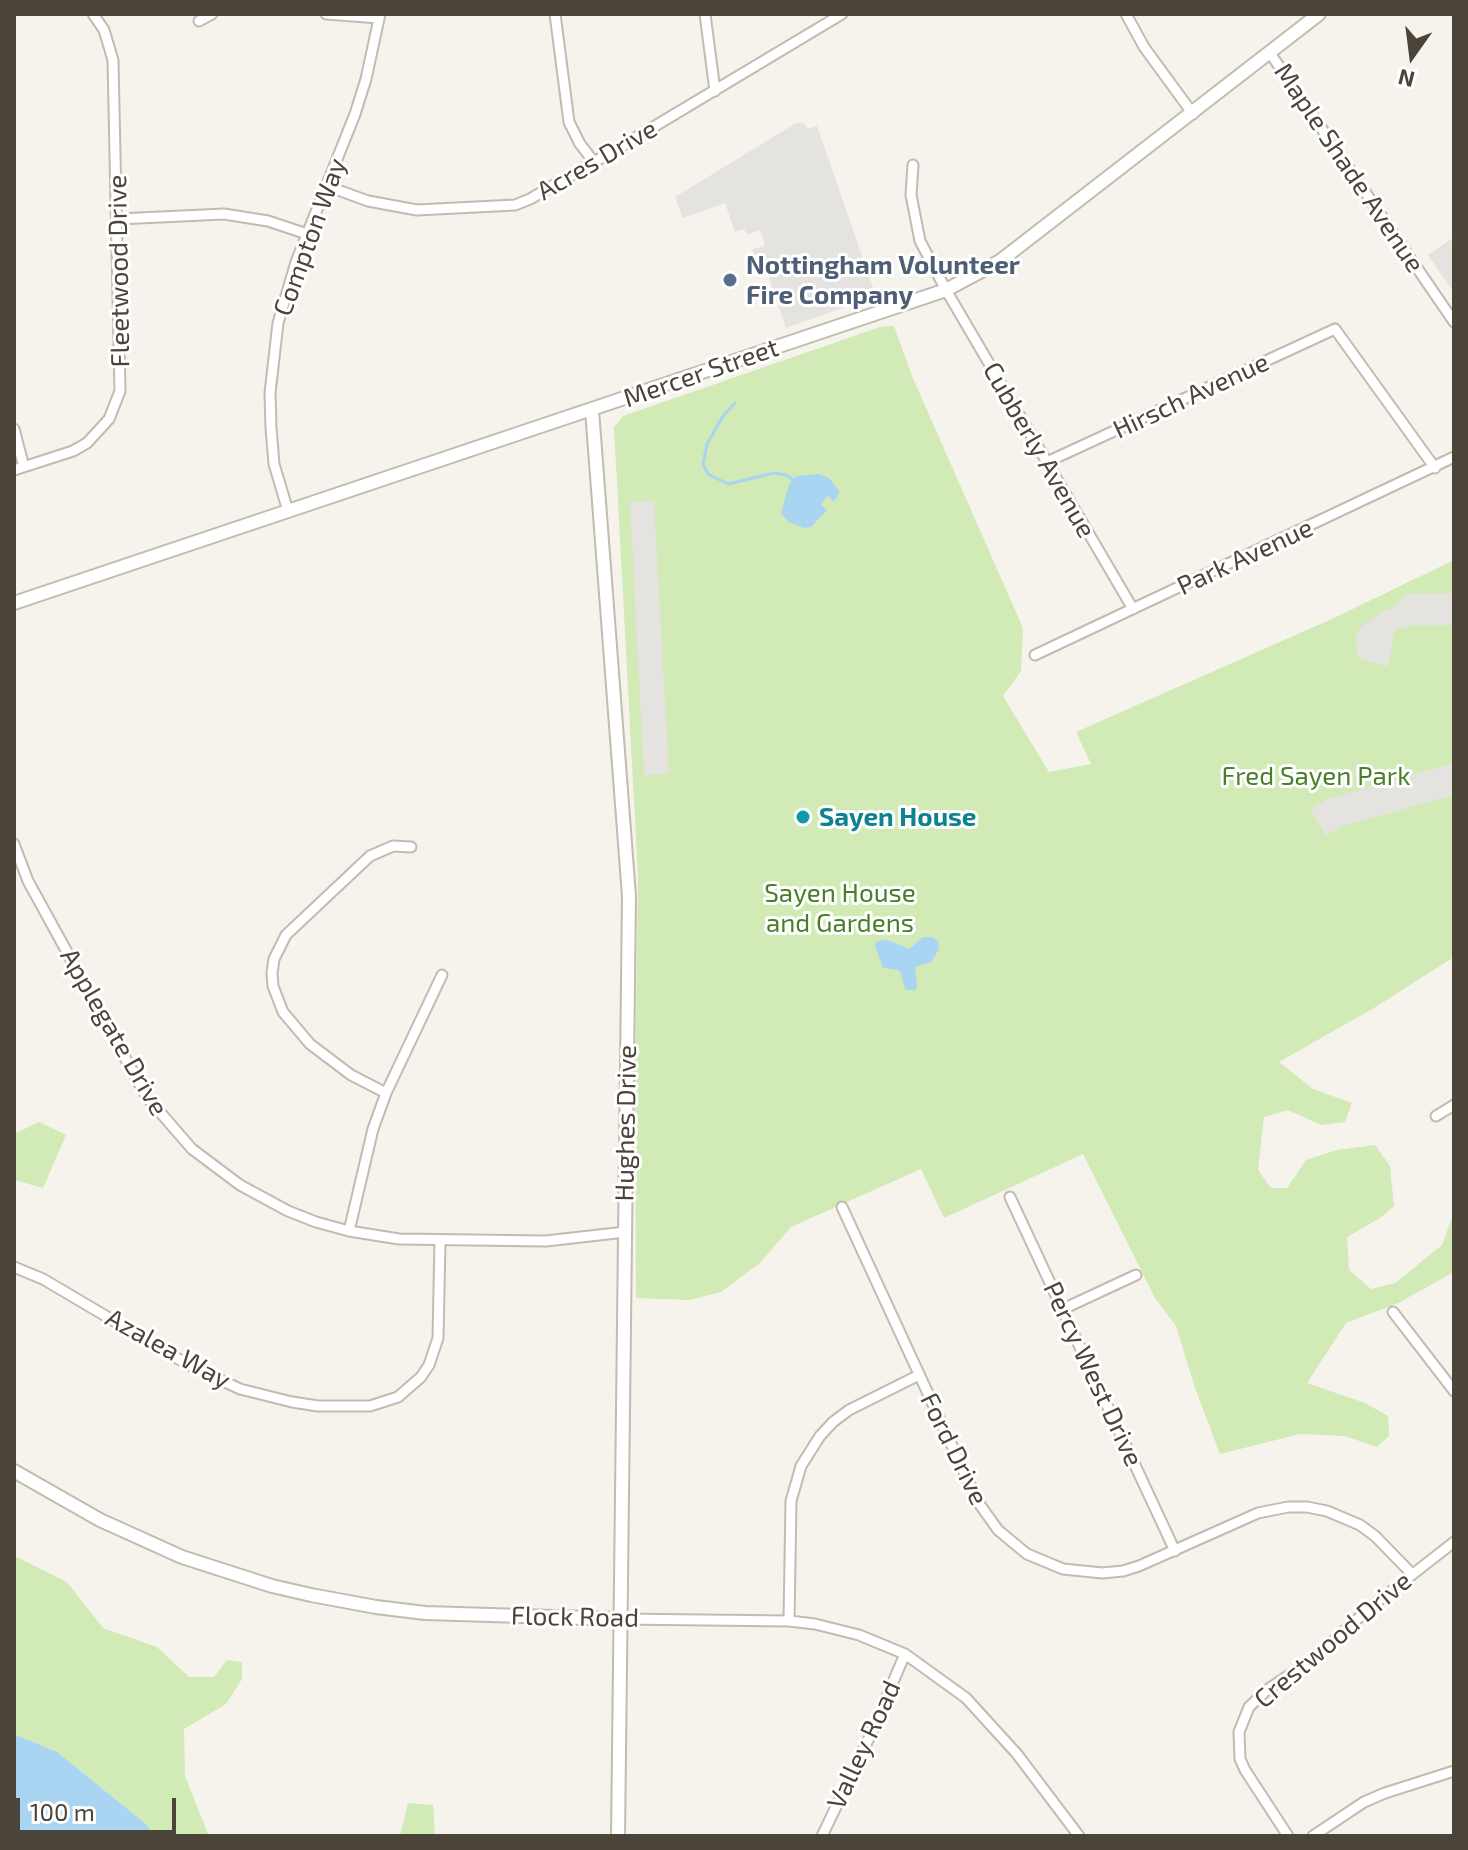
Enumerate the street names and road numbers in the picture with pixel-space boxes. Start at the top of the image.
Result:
street label: Maple Shade Avenue [1267,58,1431,278]
street label: Acres Drive [531,113,663,207]
street label: Compton Way [267,154,353,320]
street label: Fleetwood Drive [102,174,136,368]
street label: Mercer Street [619,332,783,414]
street label: Hirsch Avenue [1108,346,1274,446]
street label: Cubberly Avenue [976,357,1102,543]
street label: Park Avenue [1172,512,1318,602]
street label: Applegate Drive [53,943,175,1121]
street label: Hughes Drive [609,1044,643,1202]
street label: Percy West Drive [1037,1277,1149,1471]
street label: Azalea Way [100,1302,236,1396]
street label: Ford Drive [913,1388,995,1510]
street label: Crestwood Drive [1248,1565,1418,1715]
street label: Flock Road [511,1600,639,1634]
street label: Valley Road [821,1676,907,1814]

